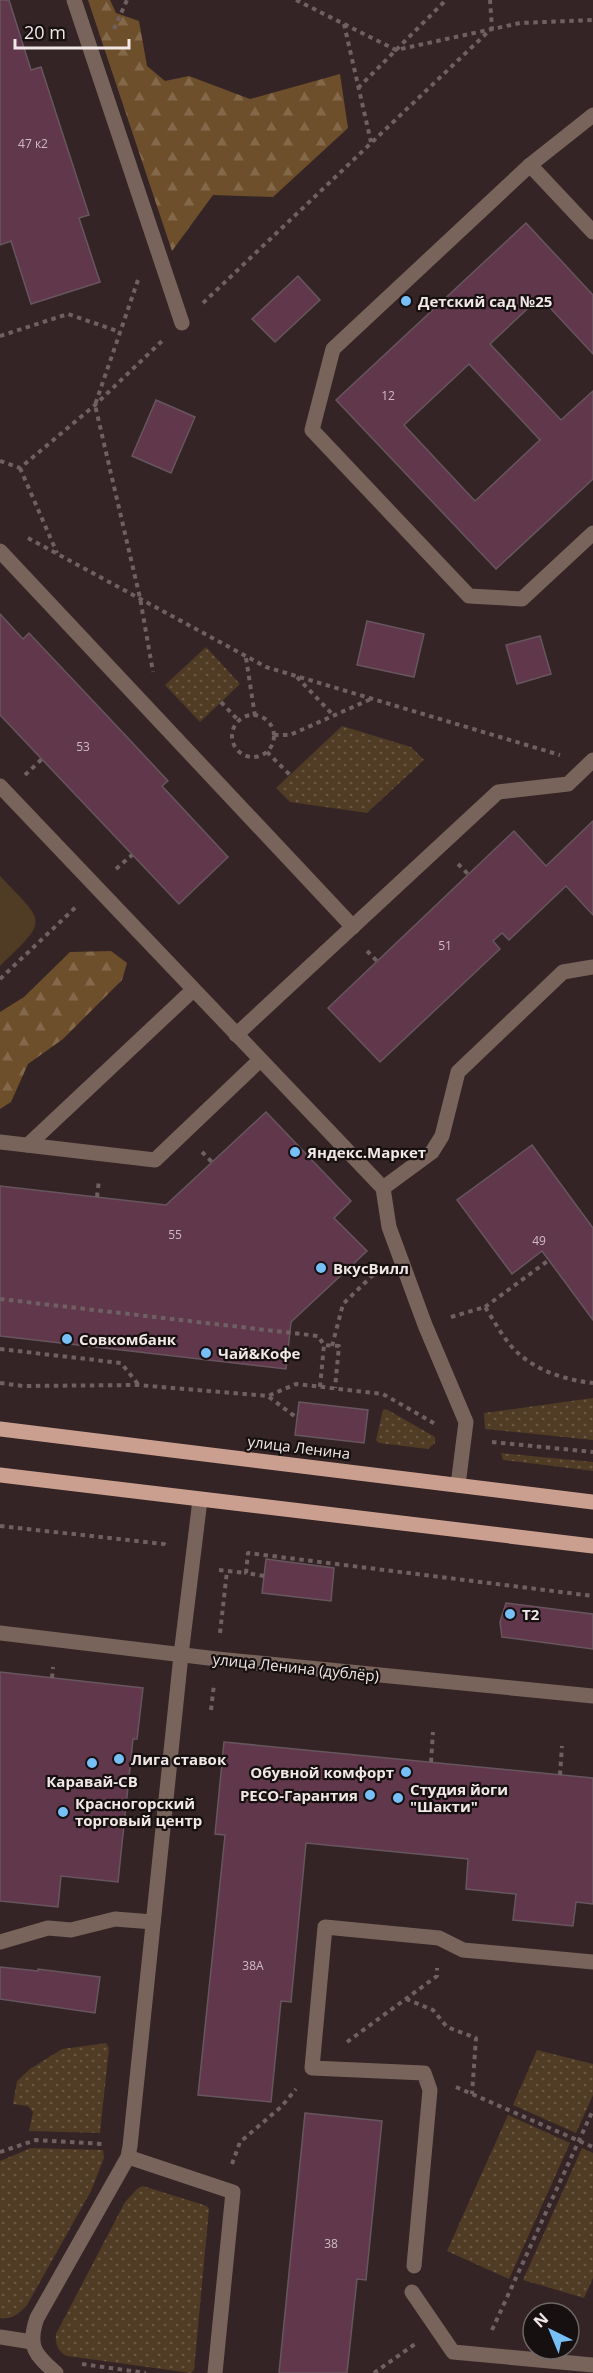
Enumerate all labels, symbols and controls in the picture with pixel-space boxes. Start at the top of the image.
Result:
scale bar [15,12,129,50]
text: 20 m [24,20,66,44]
house number: 47 к2 [18,135,48,152]
place label: Детский сад №25 [418,291,552,311]
marker: Детский сад №25 [399,294,413,308]
house number: 12 [381,387,395,404]
house number: 53 [76,738,90,755]
house number: 51 [438,937,452,954]
place label: Яндекс.Маркет [306,1142,426,1162]
marker: Яндекс.Маркет [288,1145,302,1159]
house number: 55 [168,1226,182,1243]
house number: 49 [532,1232,546,1249]
place label: ВкусВилл [333,1258,409,1278]
marker: ВкусВилл [314,1261,328,1275]
place label: Совкомбанк [79,1329,177,1349]
marker: Совкомбанк [60,1332,74,1346]
place label: Чай&Кофе [218,1343,301,1363]
marker: Чай&Кофе [199,1346,213,1360]
street label: улица Ленина [247,1431,351,1463]
place label: T2 [522,1604,540,1624]
marker: T2 [503,1607,517,1621]
street label: улица Ленина (дублёр) [212,1648,380,1686]
place label: Лига ставок [131,1749,227,1769]
marker: Лига ставок [112,1752,126,1766]
marker: Каравай-СВ [85,1756,99,1770]
place label: Обувной комфорт [250,1762,394,1782]
marker: Обувной комфорт [399,1765,413,1779]
place label: Каравай-СВ [46,1771,138,1791]
place label: Студия йоги "Шакти" [410,1779,508,1816]
place label: РЕСО-Гарантия [240,1785,358,1805]
marker: РЕСО-Гарантия [363,1788,377,1802]
marker: Студия йоги "Шакти" [391,1791,405,1805]
place label: Красногорский торговый центр [75,1793,202,1830]
marker: Красногорский торговый центр [56,1805,70,1819]
house number: 38А [242,1957,264,1974]
house number: 38 [324,2235,338,2252]
north arrow [521,2301,581,2361]
text: N [529,2308,553,2333]

